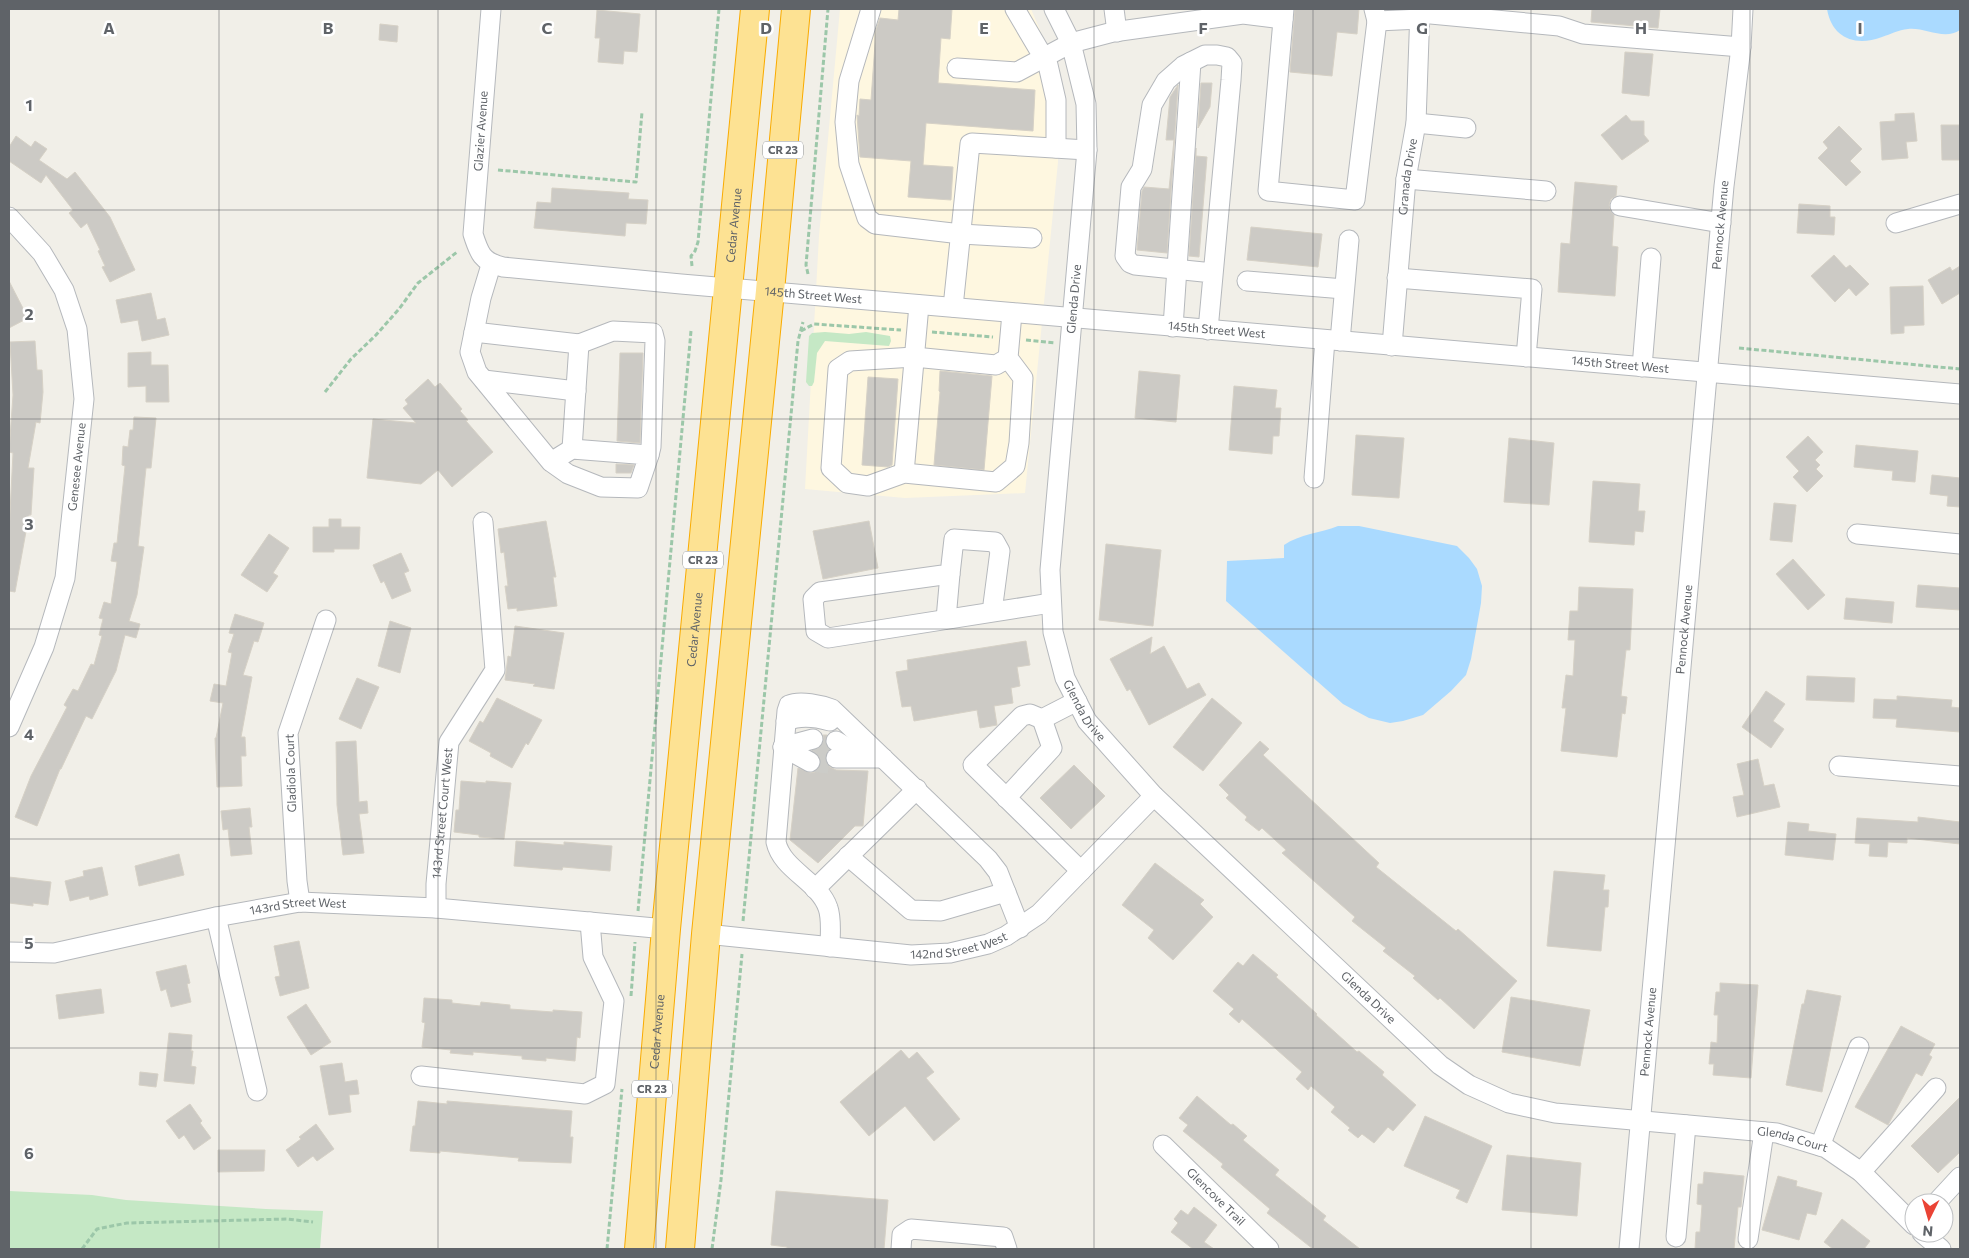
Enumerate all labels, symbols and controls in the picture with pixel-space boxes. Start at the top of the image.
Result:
text: A [103,18,115,37]
text: B [323,18,334,37]
text: C [542,18,553,37]
text: D [760,18,772,37]
text: E [979,18,989,37]
text: F [1198,18,1208,37]
text: G [1416,18,1428,37]
text: H [1635,18,1647,37]
text: I [1857,18,1863,37]
street label: Glazier Avenue [470,90,490,172]
text: 1 [25,95,33,114]
street label: Granada Drive [1395,137,1419,216]
road number: CR 23 [763,142,803,158]
street label: Pennock Avenue [1709,180,1731,270]
street label: Cedar Avenue [722,187,744,263]
street label: Glenda Drive [1063,264,1083,334]
street label: 145th Street West [764,283,863,306]
text: 2 [24,304,34,323]
street label: 145th Street West [1168,318,1266,340]
street label: 145th Street West [1571,353,1670,375]
street label: Genesee Avenue [64,422,88,512]
text: 3 [24,514,34,533]
road number: CR 23 [683,552,723,568]
street label: Pennock Avenue [1672,584,1694,675]
street label: Cedar Avenue [683,591,705,667]
street label: Glenda Drive [1061,677,1109,743]
text: 4 [24,724,34,743]
street label: Gladiola Court [282,733,298,813]
street label: 143rd Street Court West [429,747,454,879]
street label: 143rd Street West [248,894,347,917]
street label: 142nd Street West [910,928,1009,961]
text: 5 [24,933,34,952]
street label: Glenda Drive [1339,968,1399,1026]
street label: Pennock Avenue [1636,987,1658,1077]
street label: Cedar Avenue [646,994,666,1070]
road number: CR 23 [632,1080,672,1098]
street label: Glenda Court [1757,1123,1830,1154]
text: 6 [24,1143,34,1162]
street label: Glencove Trail [1184,1164,1249,1228]
north arrow [1904,1193,1954,1243]
text: N [1922,1223,1934,1240]

